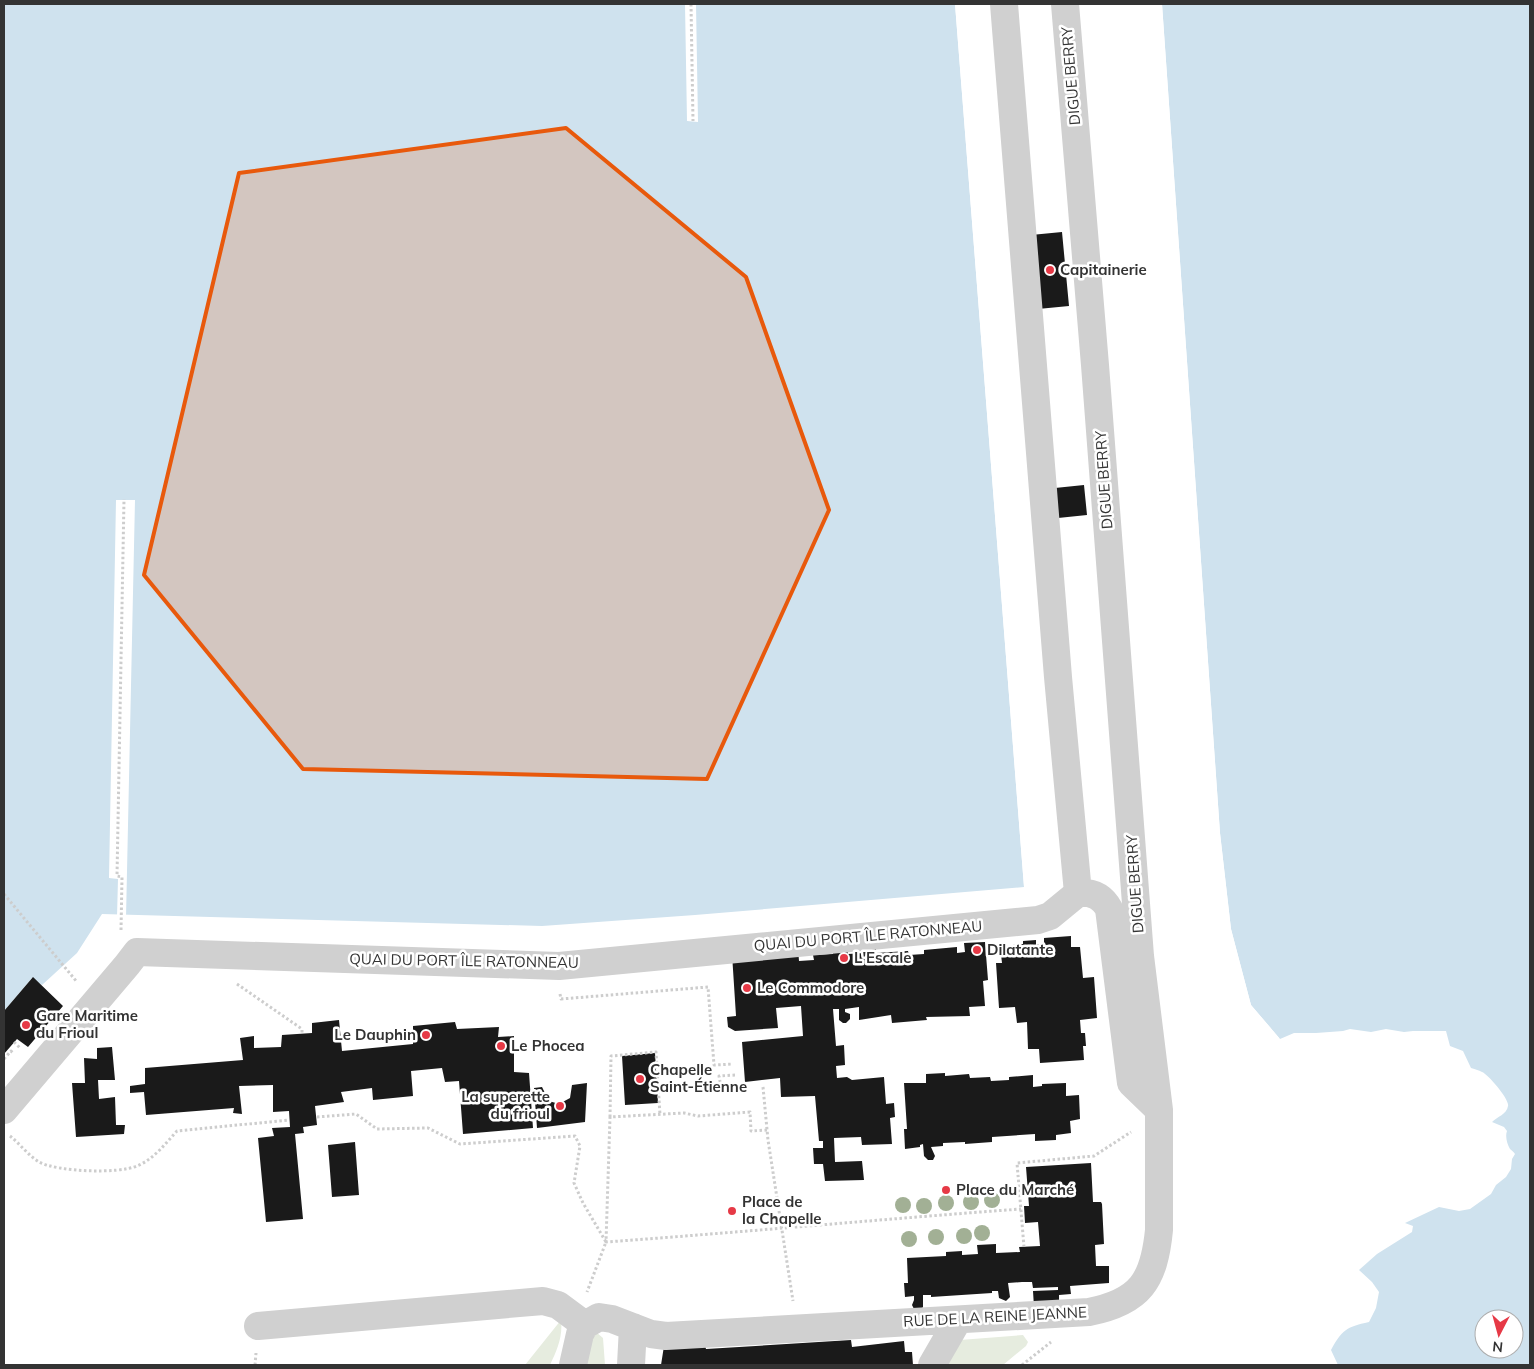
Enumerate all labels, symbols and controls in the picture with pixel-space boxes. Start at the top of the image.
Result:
street label: DIGUE BERRY [1057,25,1084,126]
place label: Capitainerie [1060,260,1147,279]
marker: Capitainerie [1044,264,1056,276]
street label: DIGUE BERRY [1091,429,1116,530]
street label: DIGUE BERRY [1122,833,1147,934]
street label: QUAI DU PORT ÎLE RATONNEAU [753,916,983,955]
place label: Dilatante [987,940,1053,959]
marker: Dilatante [971,944,983,956]
place label: L'Escale [854,948,911,967]
street label: QUAI DU PORT ÎLE RATONNEAU [349,949,579,972]
marker: L'Escale [838,952,850,964]
place label: Le Commodore [757,978,864,997]
marker: Le Commodore [741,982,753,994]
place label: Gare Maritime du Frioul [36,1006,138,1042]
marker: Gare Maritime du Frioul [20,1019,32,1031]
place label: Le Dauphin [334,1025,416,1044]
marker: Le Dauphin [420,1029,432,1041]
place label: Le Phocea [511,1036,585,1055]
marker: Le Phocea [495,1040,507,1052]
place label: Chapelle Saint-Étienne [650,1060,747,1096]
marker: Chapelle Saint-Étienne [634,1073,646,1085]
place label: La superette du frioul [461,1087,550,1123]
marker: La superette du frioul [554,1100,566,1112]
place label: Place du Marché [956,1180,1074,1199]
marker: Place du Marché [940,1184,952,1196]
place label: Place de la Chapelle [742,1192,822,1228]
marker: Place de la Chapelle [726,1205,738,1217]
street label: RUE DE LA REINE JEANNE [903,1302,1087,1331]
north arrow [1474,1309,1524,1359]
text: N [1491,1337,1504,1356]

